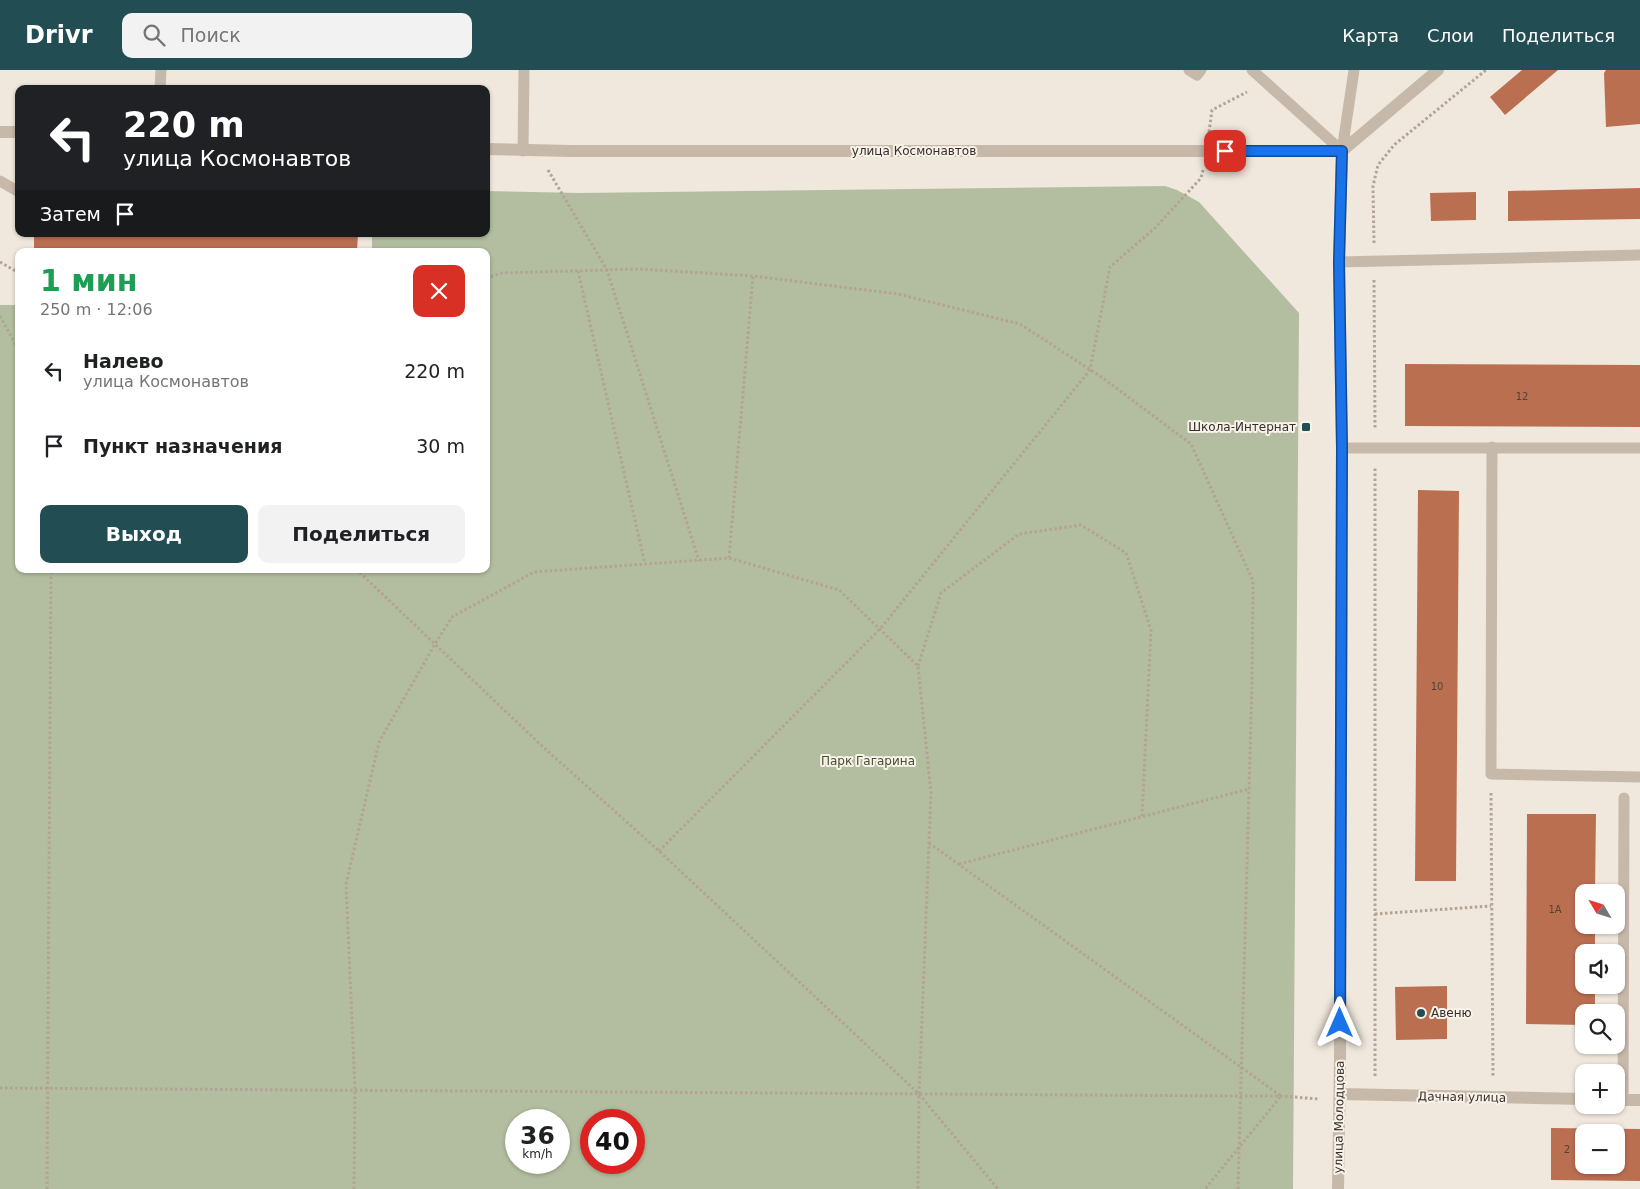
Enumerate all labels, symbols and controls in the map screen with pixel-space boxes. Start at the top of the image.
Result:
search box [122,13,472,58]
text: Drivr [25,21,92,49]
icon: search [140,21,168,49]
text: Поиск [180,24,241,46]
text: Карта [1342,25,1399,46]
text: Слои [1427,25,1474,46]
text: Поделиться [1502,25,1615,46]
icon: left [40,105,105,170]
text: 220 m [123,105,245,145]
pin [1204,130,1246,172]
icon: arrive [1211,137,1239,165]
street label: улица Космонавтов [852,144,976,158]
text: улица Космонавтов [123,146,351,171]
icon: arrive [111,200,139,228]
text: Затем [40,203,101,225]
text: 1 мин [40,263,138,298]
button: close [413,265,465,317]
text: 250 m · 12:06 [40,300,153,319]
text: Налево [83,350,164,372]
icon: left [40,357,68,385]
text: 220 m [404,360,465,382]
text: улица Космонавтов [83,372,249,391]
house number: 12 [1516,391,1528,402]
place label: Школа-Интернат [1188,420,1296,434]
marker: Школа-Интернат [1300,421,1312,433]
icon: arrive [40,432,68,460]
text: Пункт назначения [83,435,282,457]
text: 30 m [416,435,465,457]
button: Выход [40,505,248,563]
button: Поделиться [258,505,465,563]
house number: 10 [1431,681,1443,692]
park label: Парк Гагарина [821,754,915,768]
north arrow [1575,884,1625,934]
map controls [1575,884,1625,1174]
house number: 1А [1548,904,1562,915]
button: sound [1575,944,1625,994]
position arrow [1313,996,1365,1048]
button: search [1575,1004,1625,1054]
place label: Авеню [1431,1006,1472,1020]
marker: Авеню [1415,1007,1427,1019]
street label: улица Молодцова [1331,1060,1347,1174]
button: + [1575,1064,1625,1114]
street label: Дачная улица [1418,1089,1506,1105]
speed limit sign: 40 [580,1109,645,1174]
text: 36 [520,1121,555,1150]
button: − [1575,1124,1625,1174]
house number: 2 [1564,1144,1570,1155]
text: km/h [522,1147,553,1161]

